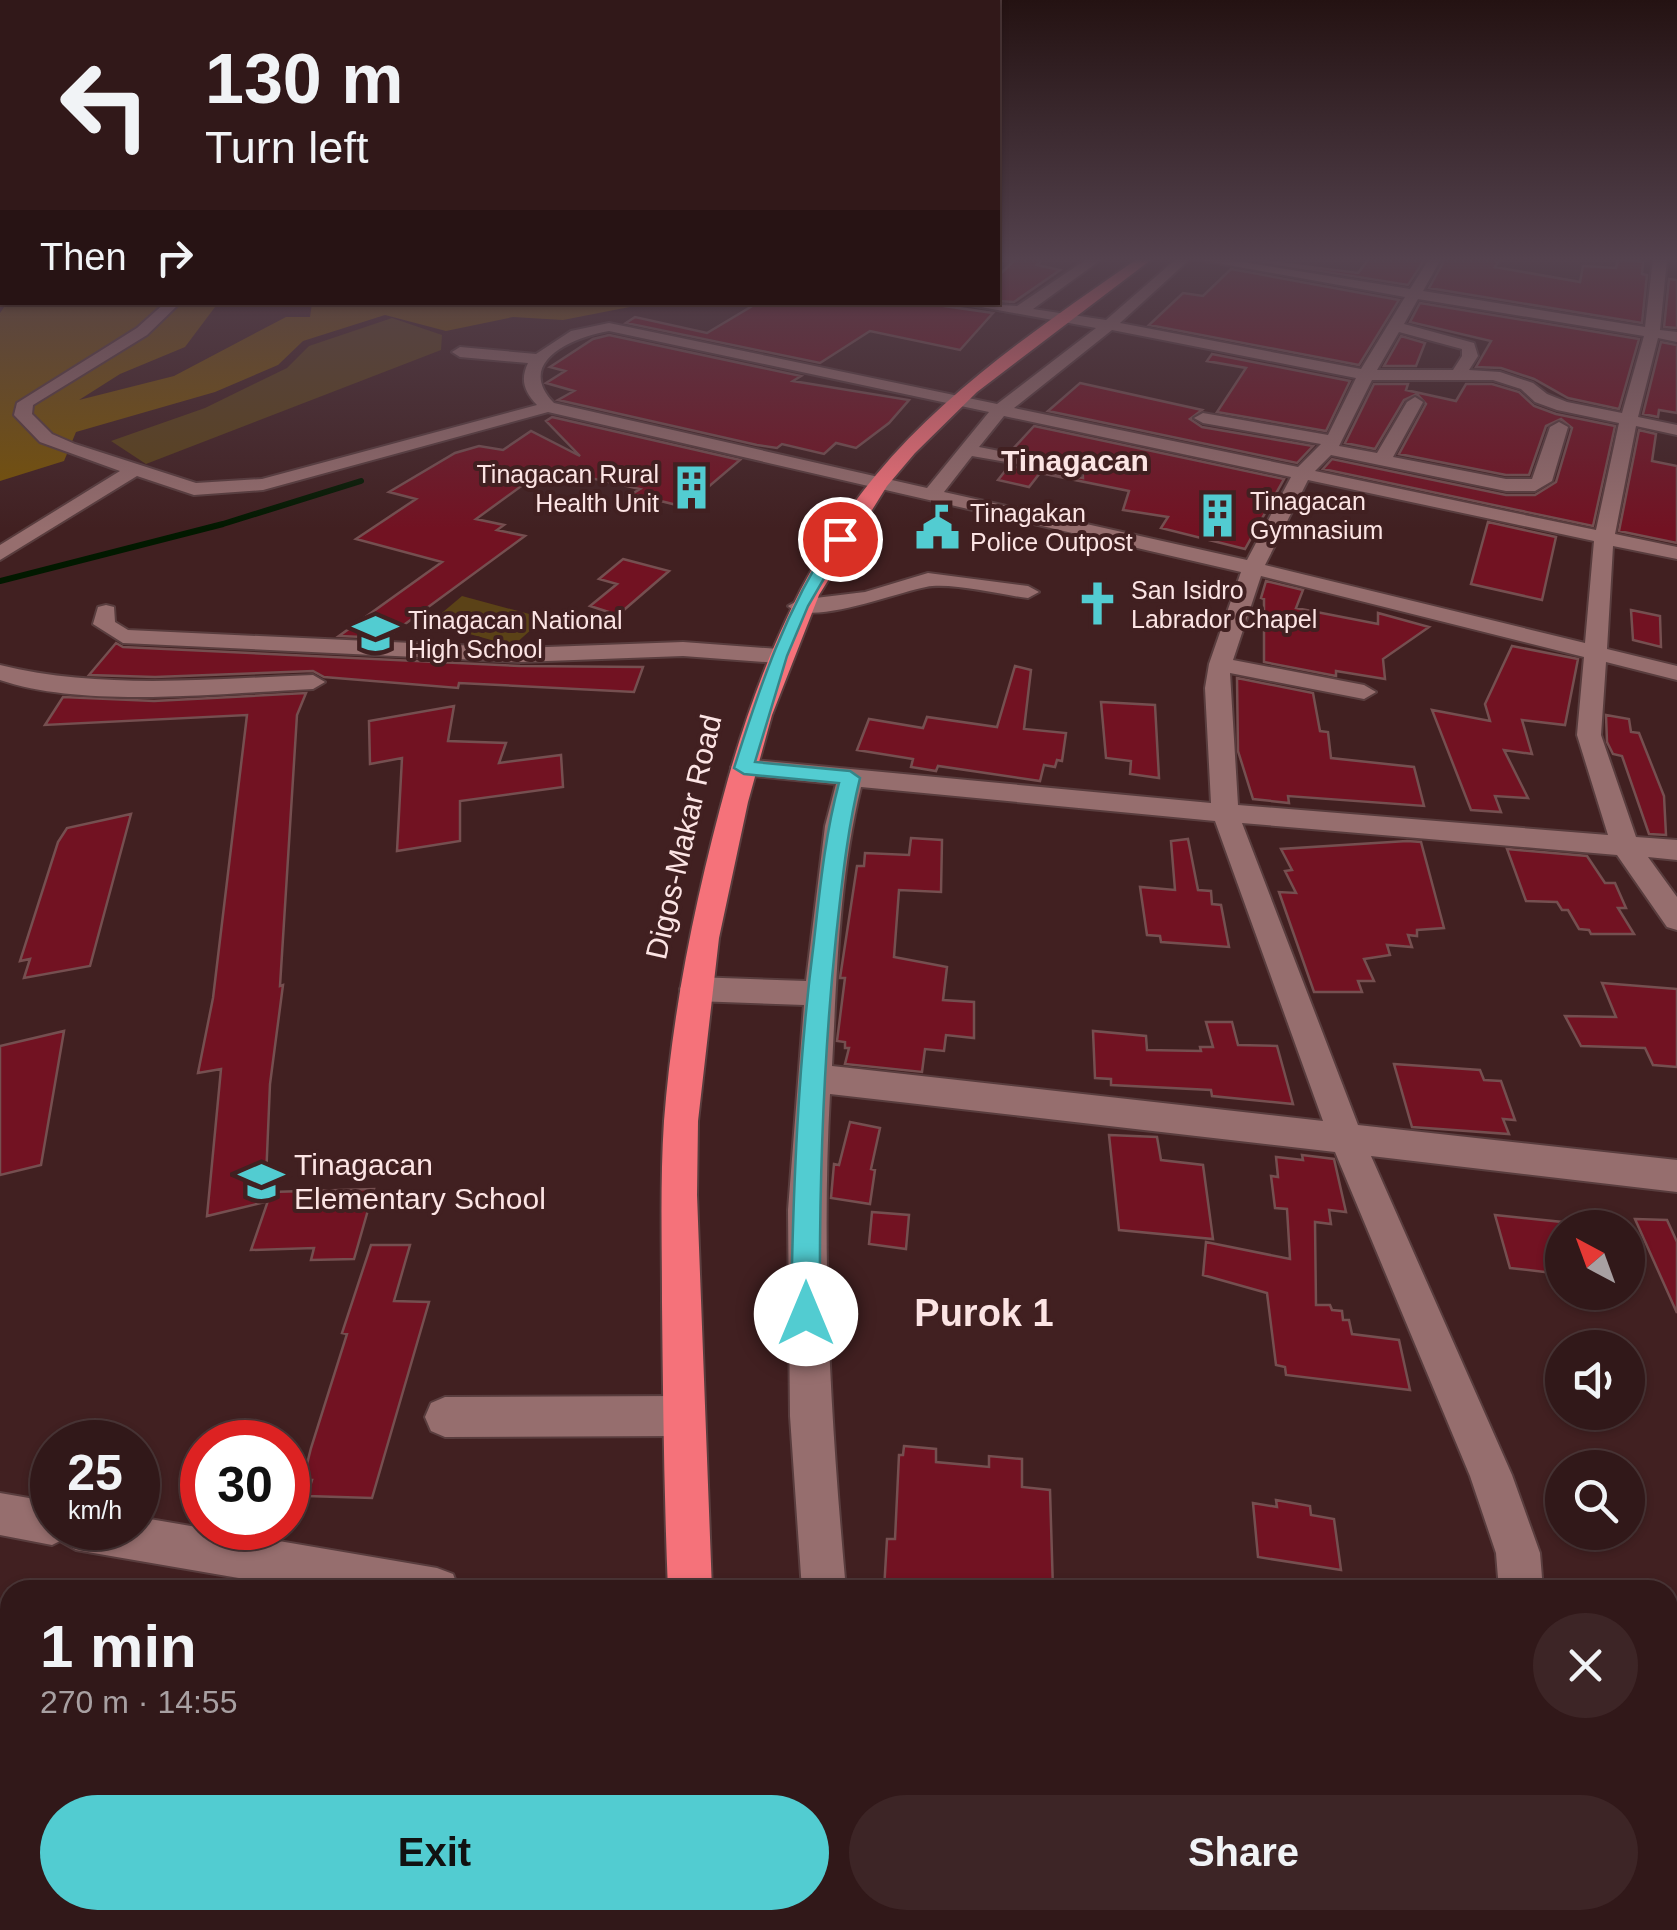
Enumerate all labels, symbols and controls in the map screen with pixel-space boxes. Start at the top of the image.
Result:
icon: left [40,40,170,170]
text: 130 m [205,40,403,118]
text: Turn left [205,122,368,173]
icon: right [147,230,202,285]
text: Then [40,236,127,278]
district label: Tinagacan [1001,444,1149,477]
place label: Tinagacan Rural Health Unit [476,460,659,517]
building icon: Tinagacan Rural Health Unit [668,464,716,512]
place label: Tinagacan Gymnasium [1250,487,1383,544]
building icon: Tinagacan Gymnasium [1193,491,1241,539]
pin [798,497,883,582]
place label: Tinagakan Police Outpost [970,499,1133,556]
public building icon: Tinagakan Police Outpost [913,503,961,551]
icon: arrive [813,512,868,567]
place label: San Isidro Labrador Chapel [1131,576,1317,633]
church icon: San Isidro Labrador Chapel [1074,580,1122,628]
place label: Tinagacan National High School [408,606,623,663]
school or university icon: Tinagacan National High School [351,610,399,658]
street label: Digos-Makar Road [639,711,728,962]
place label: Tinagacan Elementary School [294,1148,546,1215]
school or university icon: Tinagacan Elementary School [237,1158,285,1206]
north arrow [1545,1210,1645,1310]
map controls [1545,1210,1645,1550]
position arrow [754,1262,858,1366]
district label: Purok 1 [914,1292,1054,1334]
button: sound [1545,1330,1645,1430]
speed limit sign: 30 [180,1420,310,1550]
text: 25 [67,1445,123,1501]
button: search [1545,1450,1645,1550]
text: km/h [68,1496,122,1524]
text: 1 min [40,1613,197,1680]
button: close [1533,1613,1638,1718]
text: 270 m · 14:55 [40,1684,237,1720]
button: Exit [40,1795,829,1910]
button: Share [849,1795,1638,1910]

